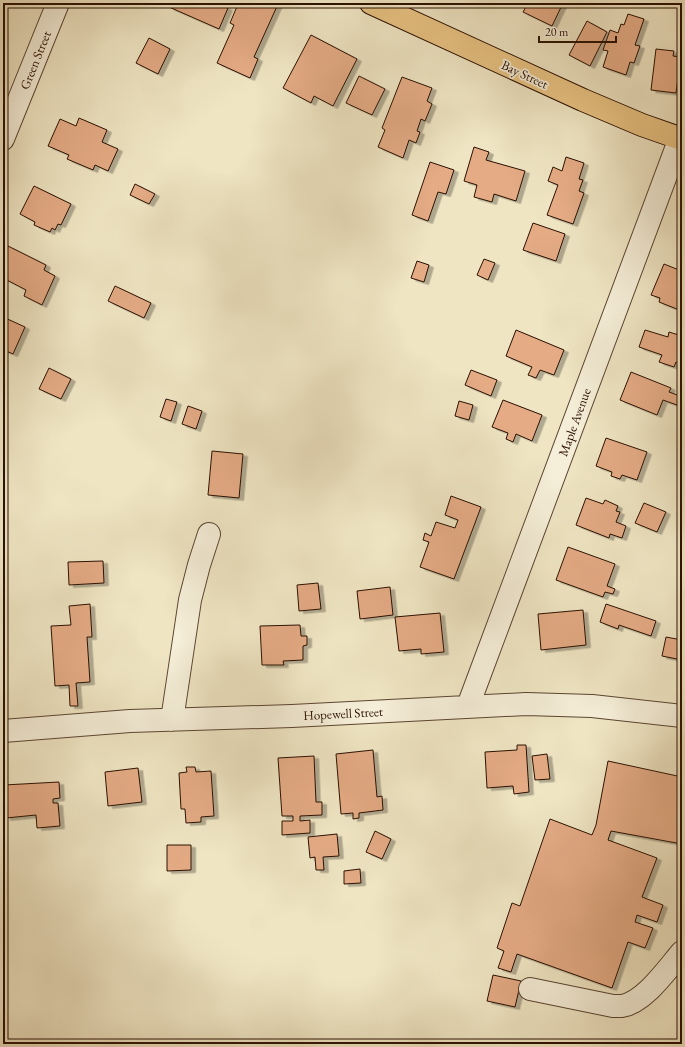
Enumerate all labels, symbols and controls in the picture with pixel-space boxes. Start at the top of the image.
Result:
scale bar [539,18,616,44]
text: 20 m [545,24,569,40]
street label: Green Street [16,28,55,92]
street label: Bay Street [499,56,551,93]
street label: Maple Avenue [554,386,595,459]
street label: Hopewell Street [303,703,383,724]

